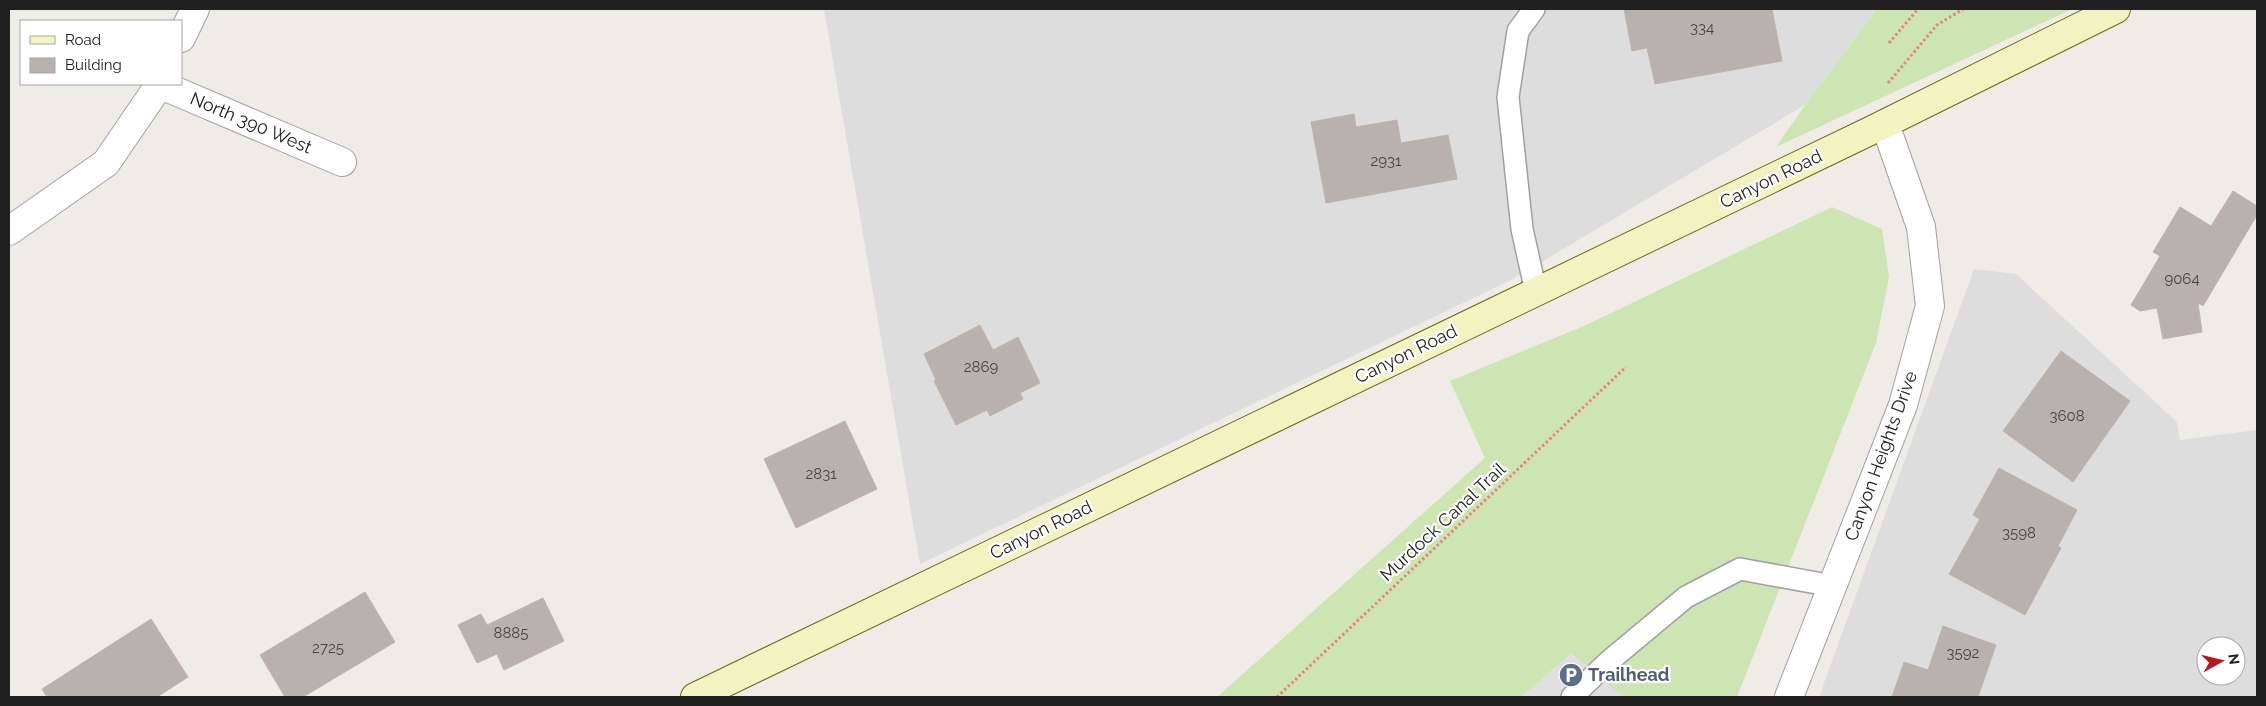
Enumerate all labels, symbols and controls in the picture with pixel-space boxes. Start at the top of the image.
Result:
house number: 334 [1690,19,1714,37]
legend [20,20,182,85]
text: Road [65,31,101,49]
text: Building [65,56,122,74]
street label: North 390 West [187,87,315,158]
street label: Canyon Road [1716,145,1825,212]
house number: 2931 [1370,152,1402,170]
house number: 9064 [2164,270,2200,288]
street label: Canyon Road [1351,320,1460,387]
house number: 2869 [964,358,998,376]
street label: Canyon Heights Drive [1840,368,1921,544]
house number: 3608 [2049,407,2085,425]
street label: Murdock Canal Trail [1376,458,1510,585]
house number: 2831 [805,465,837,483]
street label: Canyon Road [986,496,1095,563]
house number: 3598 [2002,524,2036,542]
house number: 8885 [494,624,528,642]
north arrow [2196,636,2246,686]
house number: 2725 [312,639,344,657]
house number: 3592 [1947,644,1980,662]
text: N [2225,653,2243,666]
parking icon: Trailhead [1558,662,1584,688]
place label: Trailhead [1588,664,1669,685]

